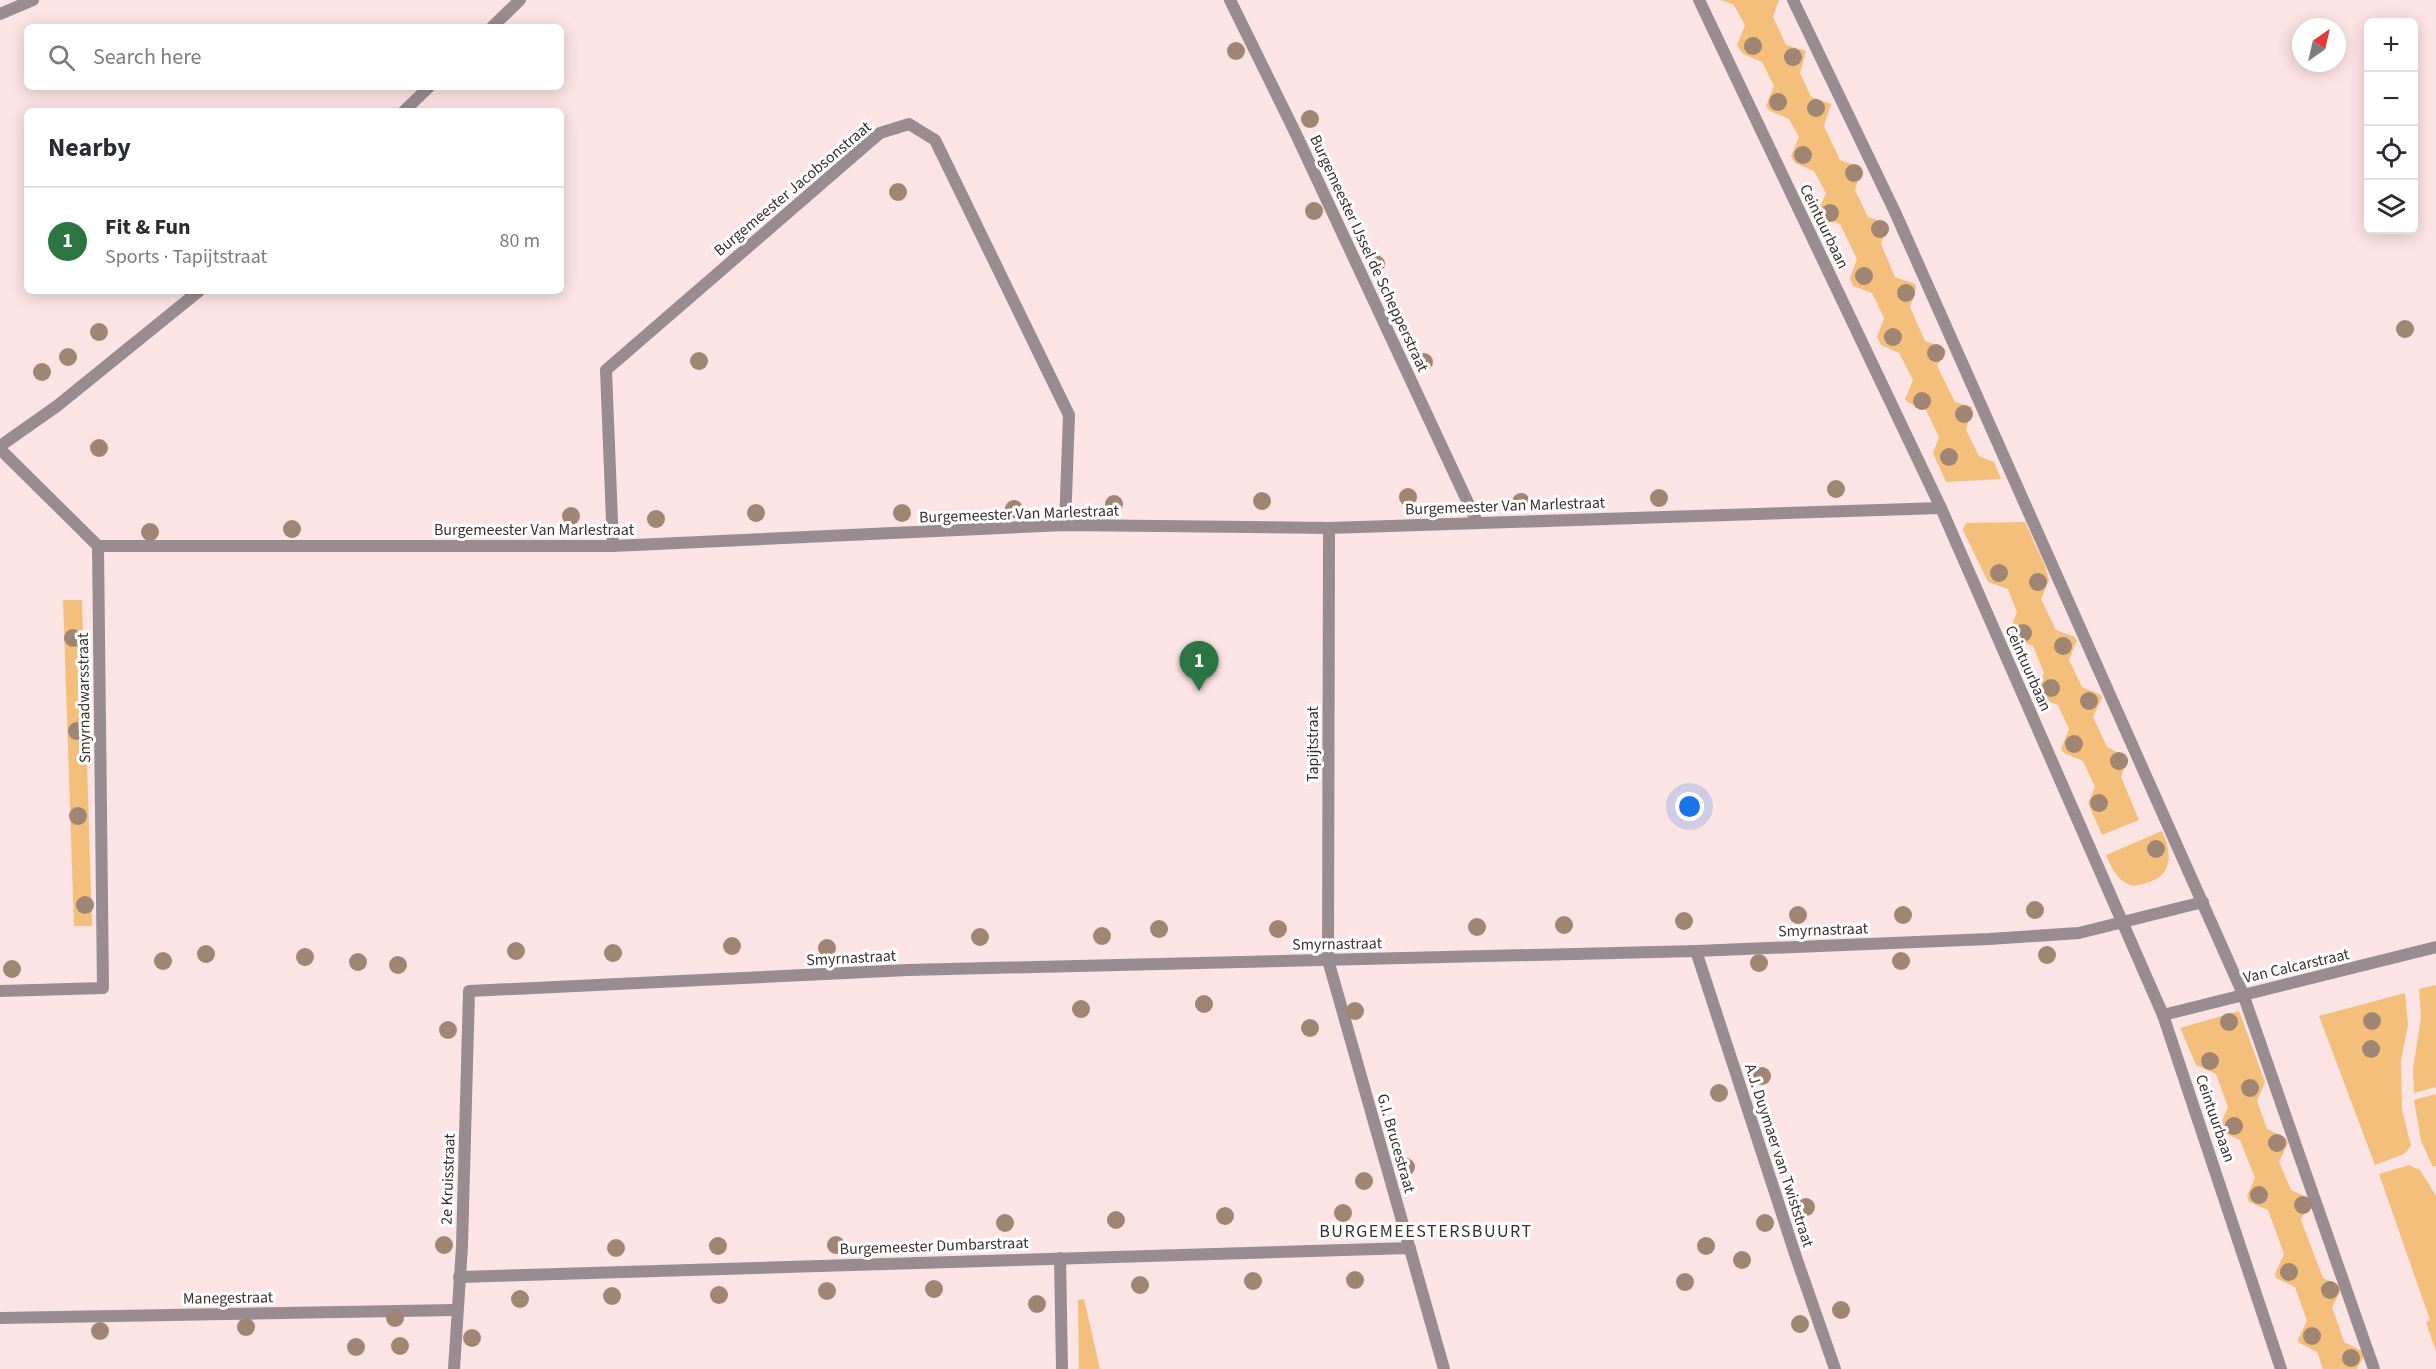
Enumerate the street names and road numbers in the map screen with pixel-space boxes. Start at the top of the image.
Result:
street label: Burgemeester Jacobsonstraat [709,116,876,261]
street label: Burgemeester IJssel de Schepperstraat [1304,131,1434,376]
street label: Ceintuurbaan [1794,180,1854,272]
street label: Burgemeester Van Marlestraat [1405,491,1606,520]
street label: Burgemeester Van Marlestraat [919,499,1120,528]
street label: Burgemeester Van Marlestraat [434,519,635,541]
street label: Ceintuurbaan [1999,622,2057,715]
street label: Smyrnadwarsstraat [72,632,96,763]
street label: Tapijtstraat [1302,706,1324,782]
street label: Smyrnastraat [1778,917,1869,943]
street label: Smyrnastraat [1292,932,1383,956]
street label: Van Calcarstraat [2241,943,2352,989]
street label: Smyrnastraat [806,945,897,971]
street label: A.J. Duymaer van Twiststraat [1739,1061,1819,1250]
street label: Ceintuurbaan [2190,1071,2240,1165]
street label: G.I. Brucestraat [1371,1091,1421,1196]
street label: 2e Kruisstraat [435,1132,461,1225]
street label: Burgemeester Dumbarstraat [839,1232,1029,1260]
street label: Manegestraat [183,1286,274,1310]

